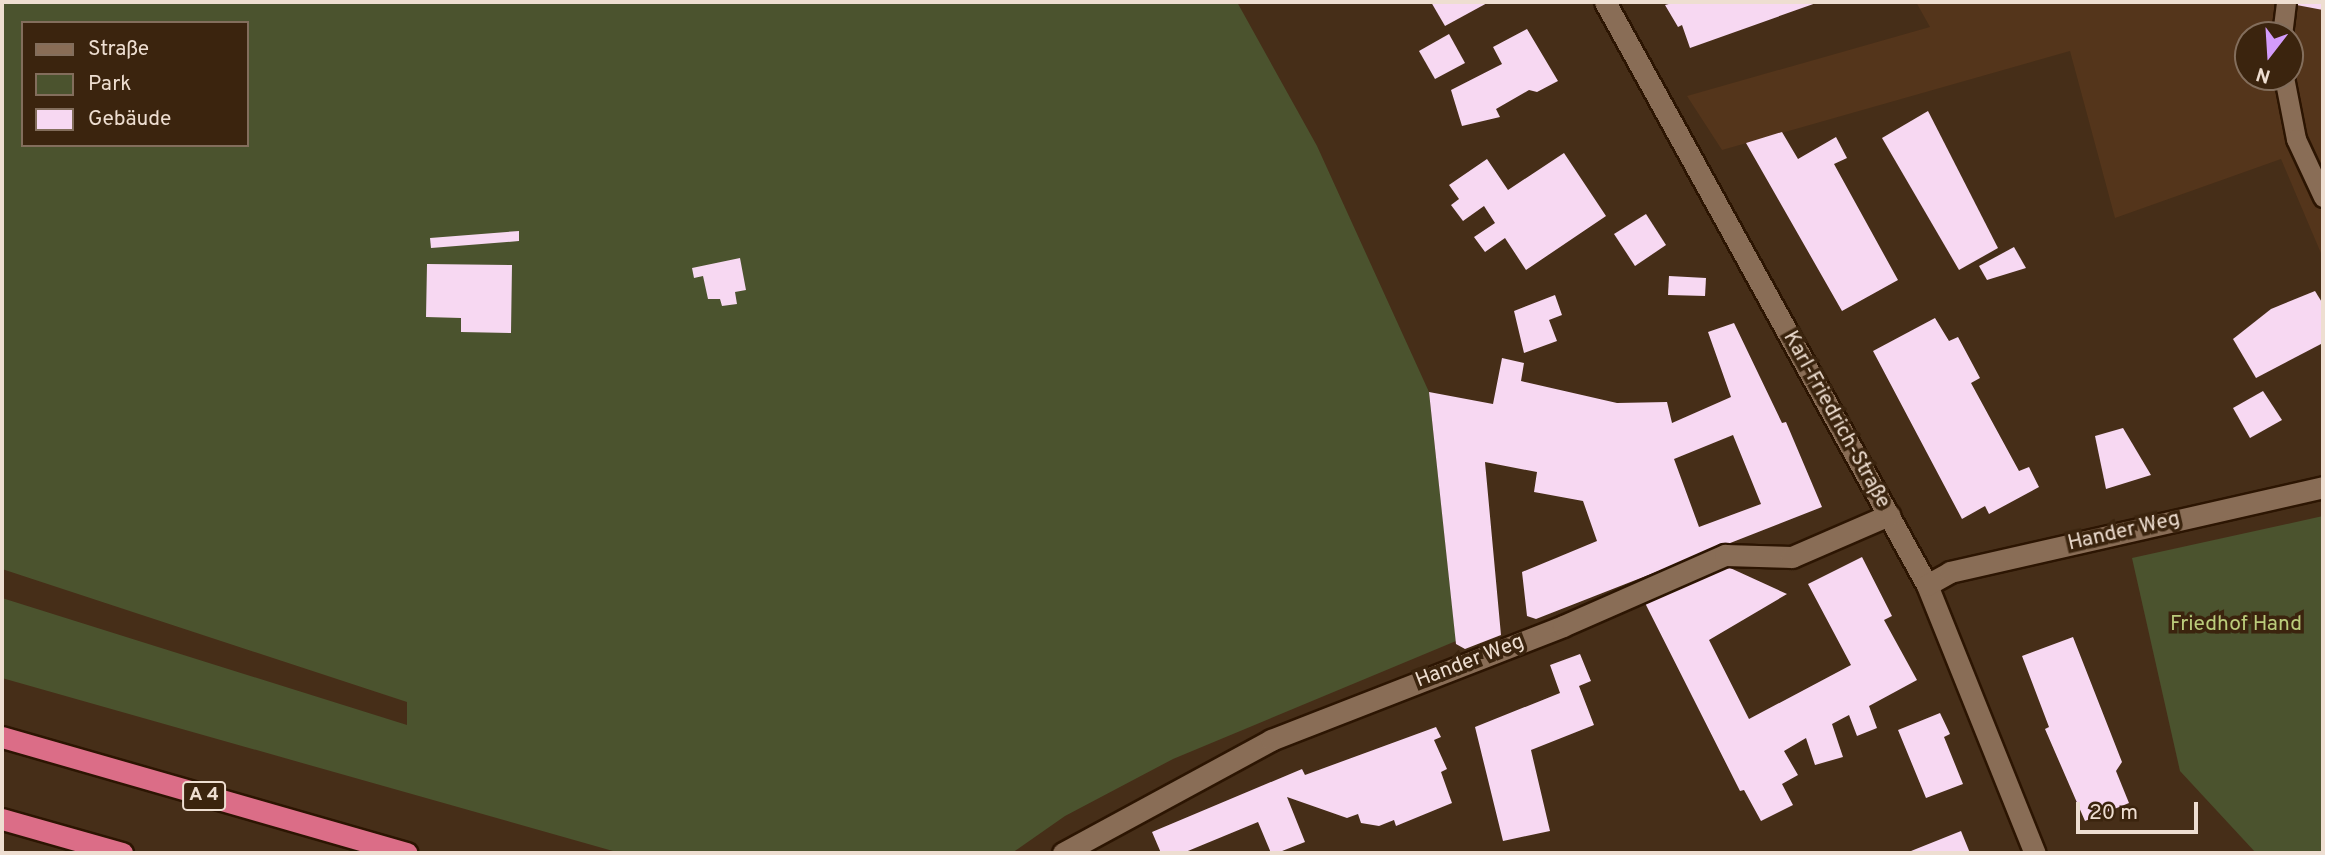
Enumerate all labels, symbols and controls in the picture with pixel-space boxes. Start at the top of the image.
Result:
legend [21,21,248,147]
north arrow [2234,21,2304,91]
text: Straße [88,36,149,63]
text: N [2253,61,2273,88]
text: Park [88,71,131,98]
text: Gebäude [88,106,171,133]
street label: Karl-Friedrich-Straße [1777,327,1895,513]
street label: Hander Weg [2065,507,2183,557]
park label: Friedhof Hand [2170,612,2302,638]
street label: Hander Weg [1412,630,1528,694]
road number: A 4 [181,780,227,811]
scale bar [2080,788,2202,832]
text: 20 m [2089,800,2138,827]

